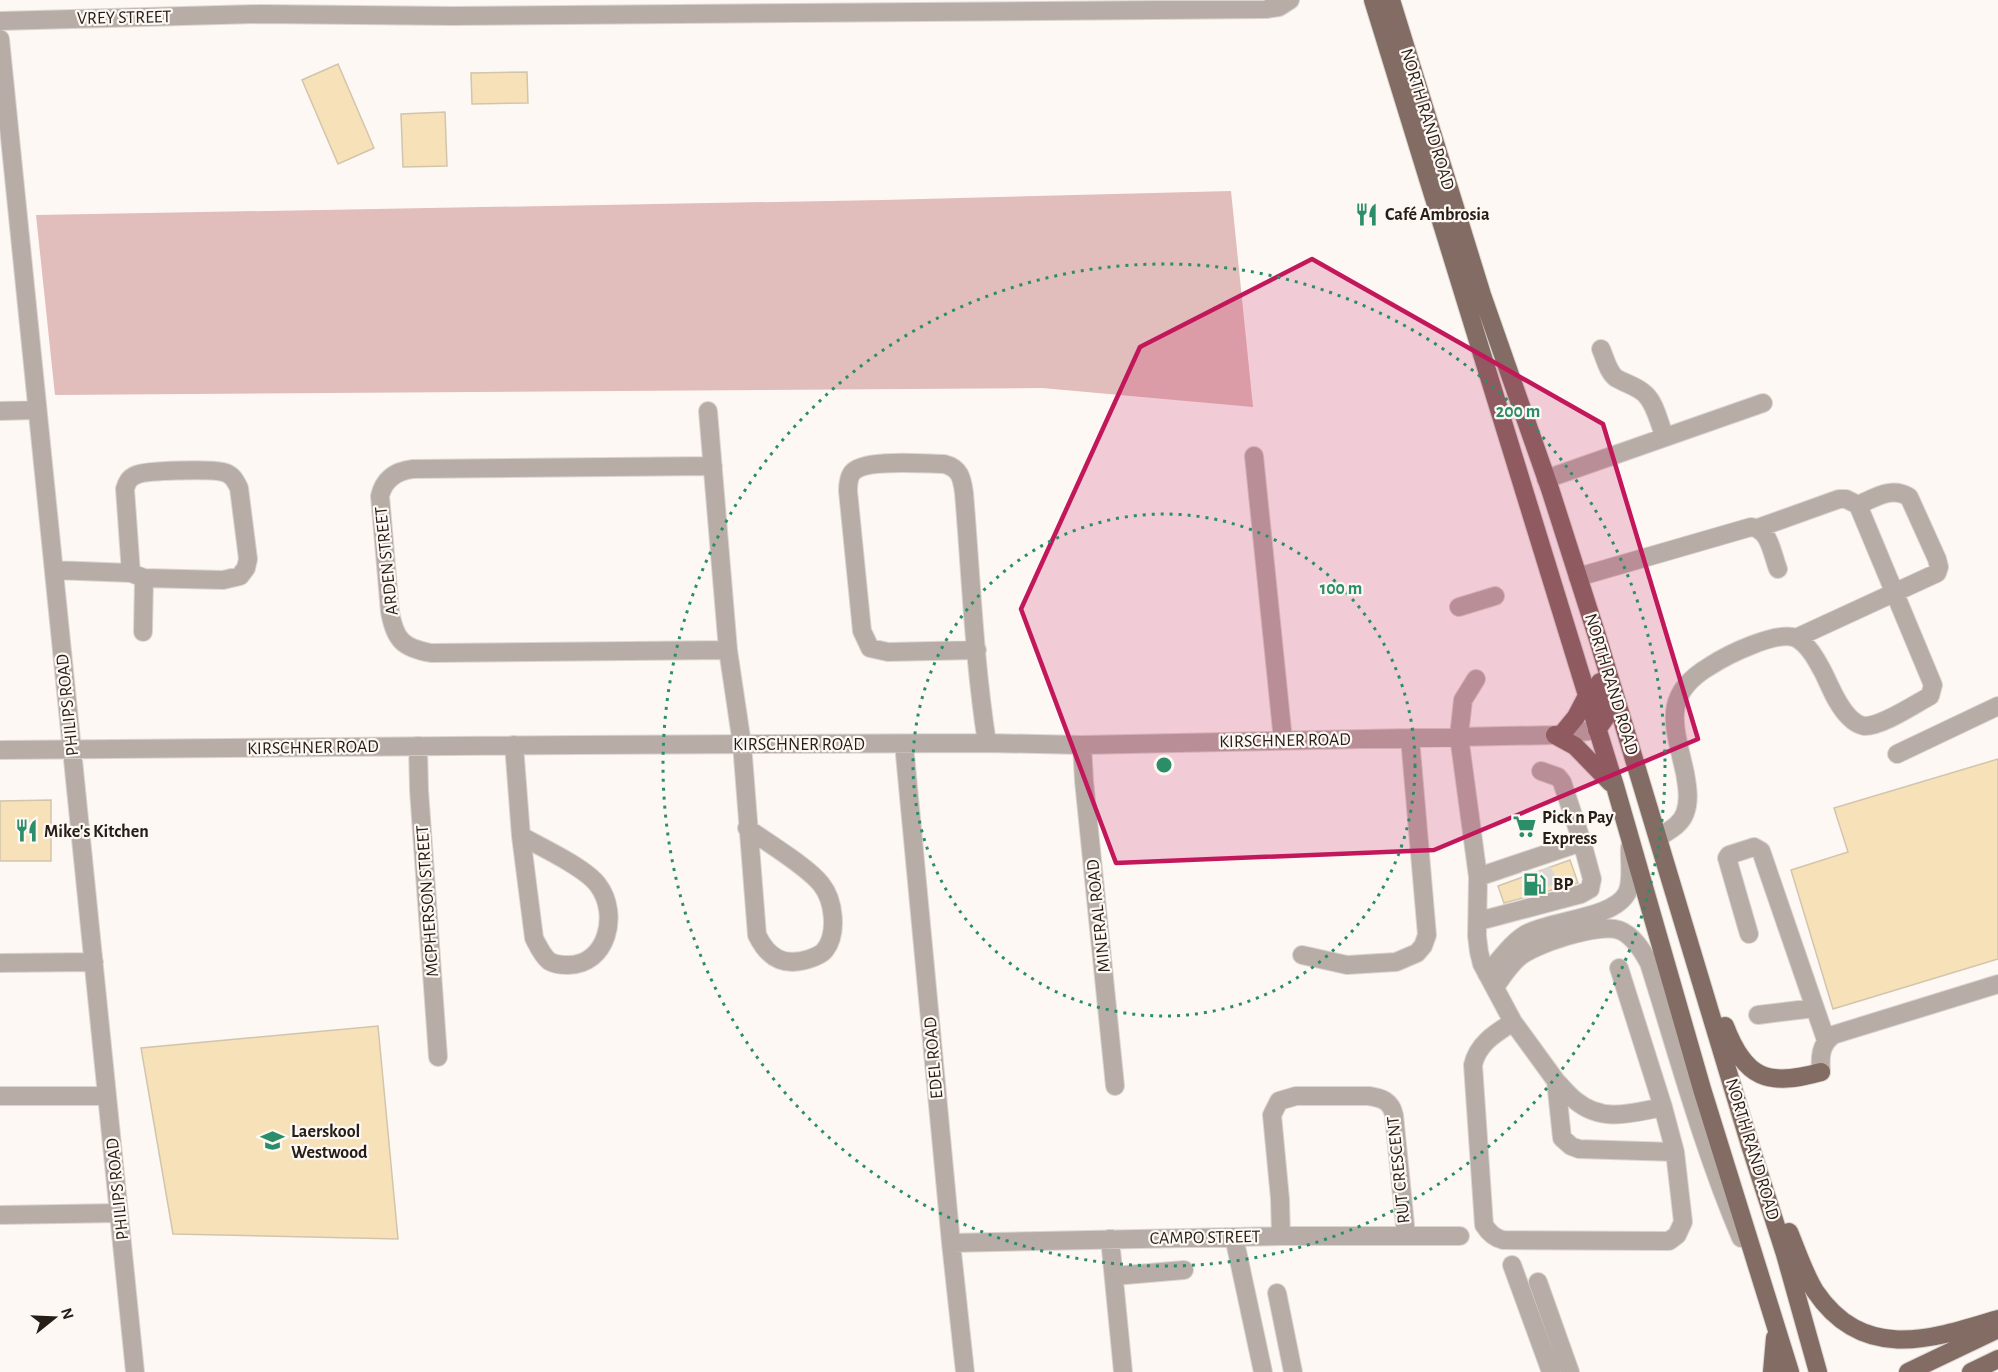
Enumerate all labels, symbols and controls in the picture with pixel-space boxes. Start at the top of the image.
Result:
street label: VREY STREET [77,8,172,28]
street label: NORTH RAND ROAD [1397,46,1457,192]
restaurant icon: Café Ambrosia [1354,201,1380,227]
place label: Café Ambrosia [1385,206,1490,224]
text: 200 m [1496,403,1540,421]
street label: ARDEN STREET [372,506,402,616]
text: 100 m [1320,580,1362,598]
street label: NORTH RAND ROAD [1581,611,1641,757]
street label: PHILIPS ROAD [54,653,82,757]
street label: KIRSCHNER ROAD [1219,731,1351,751]
street label: KIRSCHNER ROAD [733,736,865,754]
street label: KIRSCHNER ROAD [247,738,379,758]
centre of rings [1154,755,1174,775]
place label: Pick n Pay Express [1542,809,1614,848]
supermarket icon: Pick n Pay Express [1511,814,1537,840]
restaurant icon: Mike's Kitchen [13,818,39,844]
place label: Mike's Kitchen [44,823,149,841]
street label: MCPHERSON STREET [414,824,442,978]
street label: MINERAL ROAD [1084,858,1114,973]
fuel station icon: BP [1522,871,1548,897]
place label: BP [1553,876,1573,894]
street label: EDEL ROAD [921,1016,947,1100]
street label: NORTH RAND ROAD [1722,1076,1782,1222]
street label: RUT CRESCENT [1384,1115,1414,1225]
place label: Laerskool Westwood [291,1123,368,1162]
school or university icon: Laerskool Westwood [260,1128,286,1154]
street label: PHILIPS ROAD [104,1137,132,1241]
street label: CAMPO STREET [1149,1228,1261,1248]
north arrow [24,1288,84,1348]
text: N [58,1306,77,1321]

